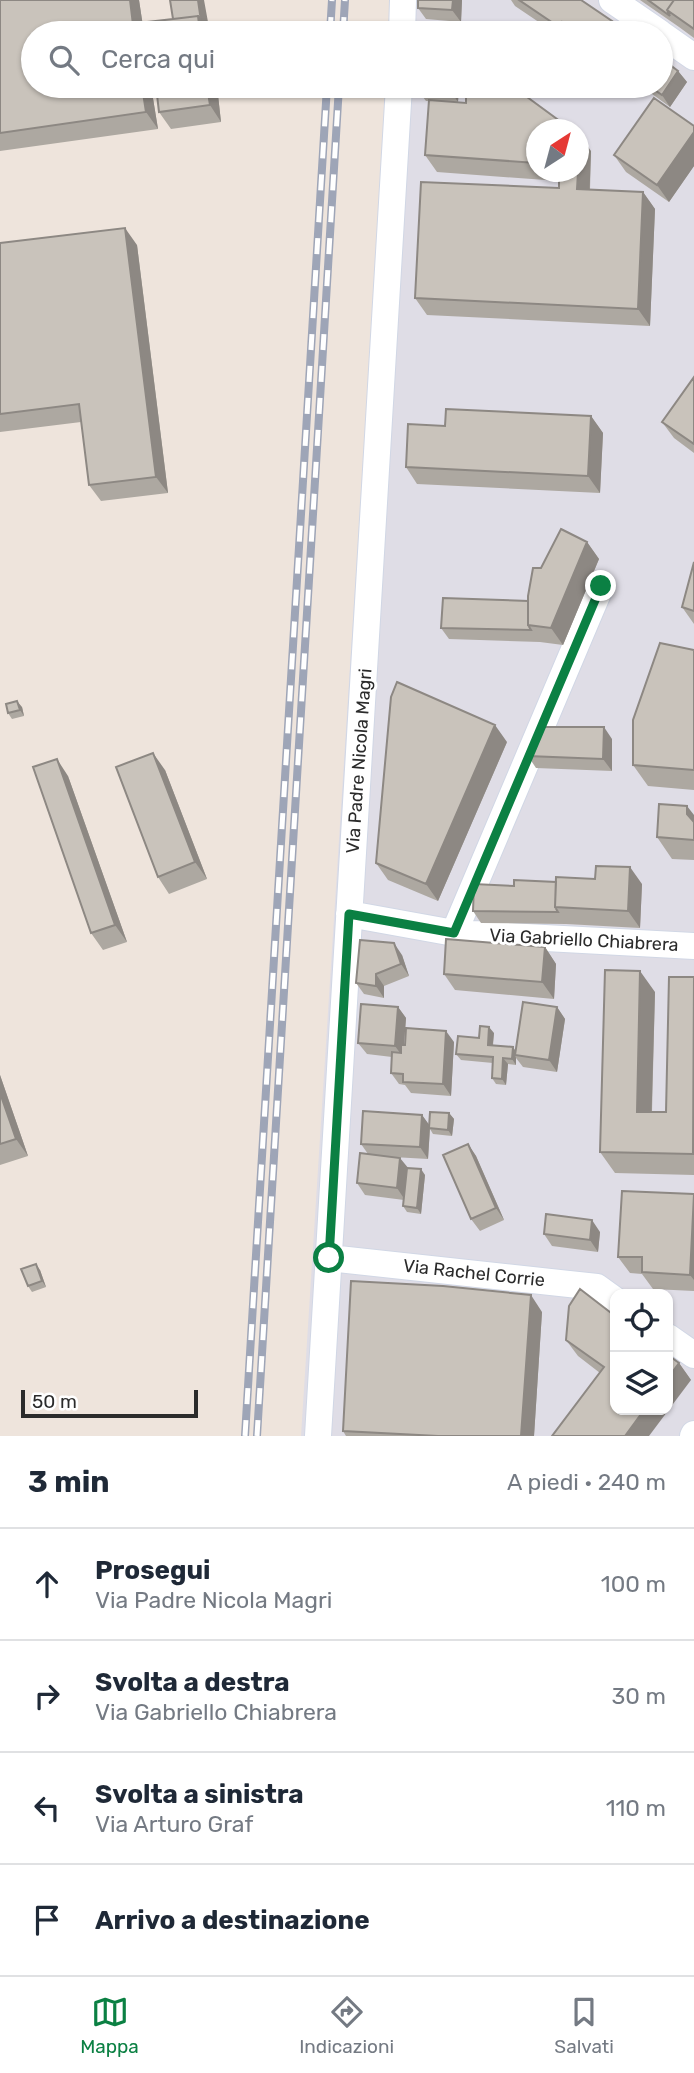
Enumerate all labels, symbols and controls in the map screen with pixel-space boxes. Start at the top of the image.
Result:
search box [21,21,673,98]
icon: search [45,41,83,79]
text: Cerca qui [101,44,215,75]
north arrow [526,119,589,182]
route end [585,570,616,601]
street label: Via Padre Nicola Magri [342,668,376,854]
street label: Via Gabriello Chiabrera [489,924,679,956]
route start [313,1242,344,1273]
street label: Via Rachel Corrie [402,1255,546,1291]
map controls [610,1289,673,1415]
button: locate [610,1289,673,1352]
button: layers [610,1352,673,1415]
scale bar [21,1387,198,1419]
text: 50 m [32,1390,77,1413]
text: 3 min [28,1464,110,1500]
text: A piedi · 240 m [507,1468,666,1496]
text: Prosegui [95,1555,211,1586]
icon: ahead [28,1565,66,1603]
text: 100 m [601,1570,666,1598]
text: Via Padre Nicola Magri [95,1586,332,1614]
text: Svolta a destra [95,1667,290,1698]
icon: right [28,1677,66,1715]
text: 30 m [611,1682,666,1710]
text: Via Gabriello Chiabrera [95,1698,337,1726]
text: Svolta a sinistra [95,1779,304,1810]
icon: left [28,1789,66,1827]
text: 110 m [606,1794,666,1822]
text: Via Arturo Graf [95,1810,253,1838]
icon: arrive [28,1901,66,1939]
text: Arrivo a destinazione [95,1905,370,1936]
tab: Mappa [80,1993,139,2058]
tab: Indicazioni [299,1993,394,2058]
tab: Salvati [554,1993,614,2058]

